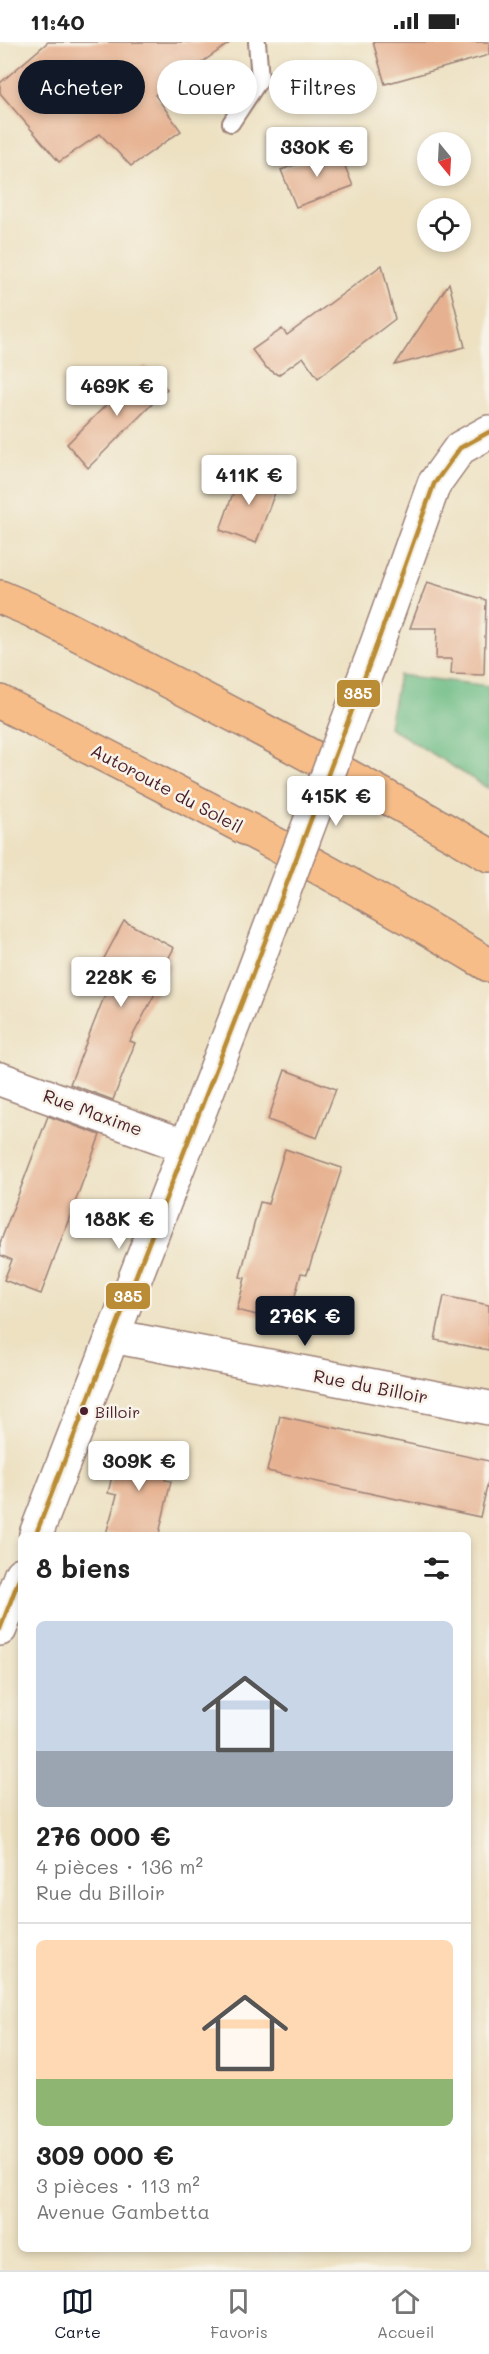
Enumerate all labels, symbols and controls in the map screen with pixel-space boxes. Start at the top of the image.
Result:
text: 11:40 [30,7,85,36]
chip: Acheter [18,60,145,114]
chip: Louer [157,60,257,114]
chip: Filtres [269,60,377,114]
pin: 330K € [268,127,366,178]
north arrow [417,132,471,186]
map controls [417,132,471,252]
text: 330K € [280,133,354,159]
button: locate [417,198,471,252]
pin: 469K € [68,366,166,417]
text: 469K € [80,372,154,398]
pin: 411K € [200,455,298,506]
text: 411K € [216,461,282,487]
line badge: 385 [336,679,381,708]
text: 385 [344,682,372,703]
street label: Autoroute du Soleil [87,738,247,838]
pin: 415K € [287,776,385,827]
text: 415K € [301,782,371,808]
pin: 228K € [72,957,170,1008]
text: 228K € [85,963,157,989]
street label: Rue Maxime [40,1083,146,1141]
pin: 188K € [70,1199,168,1250]
text: 188K € [84,1205,154,1231]
line badge: 385 [105,1282,151,1310]
text: 385 [114,1285,142,1306]
pin: 276K € [256,1296,354,1347]
text: 276K € [270,1302,341,1328]
street label: Rue du Billoir [312,1363,430,1409]
place label: Billoir [95,1401,140,1422]
marker: Billoir [78,1405,90,1417]
pin: 309K € [90,1441,188,1492]
text: 309K € [102,1447,176,1473]
text: 8 biens [36,1551,130,1585]
icon: filters [420,1552,453,1585]
icon: home [191,1660,299,1768]
text: 276 000 € [36,1819,171,1853]
text: 4 pièces · 136 m² [36,1853,203,1879]
text: Rue du Billoir [36,1879,165,1905]
icon: home [191,1979,299,2087]
text: 309 000 € [36,2138,174,2172]
text: 3 pièces · 113 m² [36,2172,200,2198]
text: Avenue Gambetta [36,2198,210,2224]
tab: Carte [55,2285,101,2342]
tab: Favoris [210,2285,268,2342]
tab: Accueil [377,2285,434,2342]

